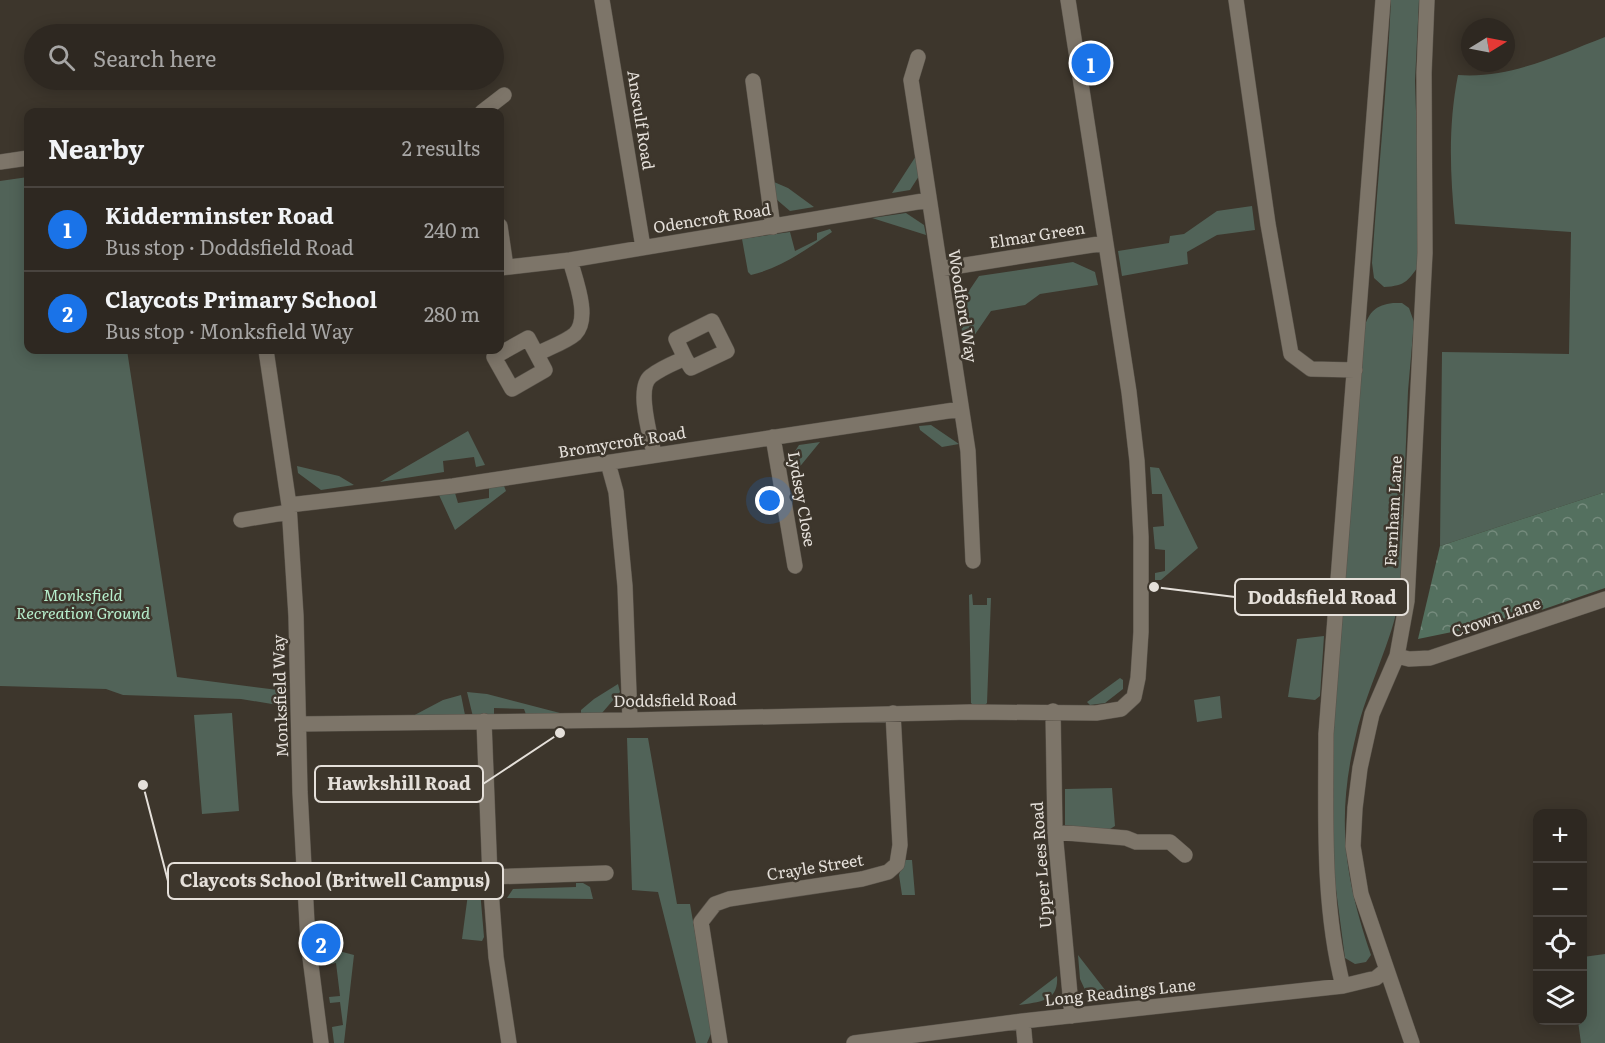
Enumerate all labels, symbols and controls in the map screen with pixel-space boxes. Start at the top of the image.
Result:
north arrow [1461,18,1515,72]
search box [24,24,504,90]
pin: 1 [1072,40,1110,86]
icon: search [45,41,78,74]
text: Search here [93,41,216,74]
street label: Ansculf Road [622,68,662,172]
text: Nearby [48,128,144,167]
text: 2 results [402,132,480,162]
street label: Odencroft Road [651,196,773,238]
text: Kidderminster Road [105,198,334,231]
text: 1 [63,214,72,244]
text: 240 m [424,214,480,244]
street label: Elmar Green [987,215,1087,253]
text: Bus stop · Doddsfield Road [105,231,354,261]
street label: Woodford Way [943,247,985,365]
text: Claycots Primary School [105,282,377,315]
text: 2 [62,298,73,328]
text: 280 m [424,298,480,328]
text: Bus stop · Monksfield Way [105,315,353,345]
street label: Bromycroft Road [556,419,688,463]
street label: Lydsey Close [783,449,823,548]
street label: Farnham Lane [1377,455,1407,567]
your location [755,486,784,515]
callout: Doddsfield Road [1235,579,1408,615]
park label: Monksfield Recreation Ground [16,582,151,624]
text: Doddsfield Road [1247,583,1397,610]
street label: Crown Lane [1448,590,1543,643]
street label: Monksfield Way [265,633,293,758]
street label: Doddsfield Road [613,686,737,712]
callout: Hawkshill Road [315,766,483,802]
text: Hawkshill Road [327,769,471,796]
street label: Upper Lees Road [1024,801,1056,929]
map controls [1533,809,1587,1025]
button: + [1533,809,1587,863]
street label: Crayle Street [765,846,866,886]
callout: Claycots School (Britwell Campus) [168,863,503,899]
button: − [1533,863,1587,917]
text: Claycots School (Britwell Campus) [180,866,490,893]
button: locate [1533,917,1587,971]
pin: 2 [302,920,340,966]
street label: Long Readings Lane [1043,971,1197,1011]
button: layers [1533,971,1587,1025]

